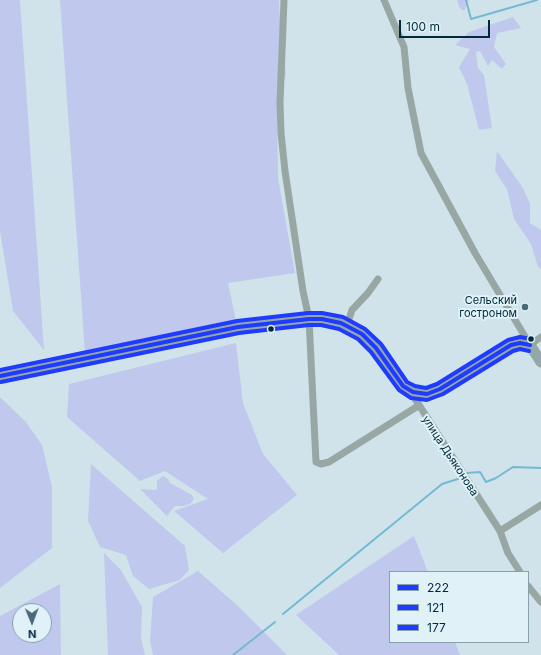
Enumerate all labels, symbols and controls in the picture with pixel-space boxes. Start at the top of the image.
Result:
scale bar [401,12,492,38]
text: 100 m [406,19,440,34]
place label: Сельский гостроном [459,294,517,320]
marker: Сельский гостроном [520,302,530,312]
unlabelled marker [266,324,276,334]
unlabelled marker [526,334,536,344]
street label: улица Дьяконова [419,413,481,499]
legend [389,571,529,643]
text: 222 [427,580,449,595]
text: 121 [427,600,444,615]
north arrow [12,603,52,643]
text: 177 [427,620,446,635]
text: N [28,627,37,641]

